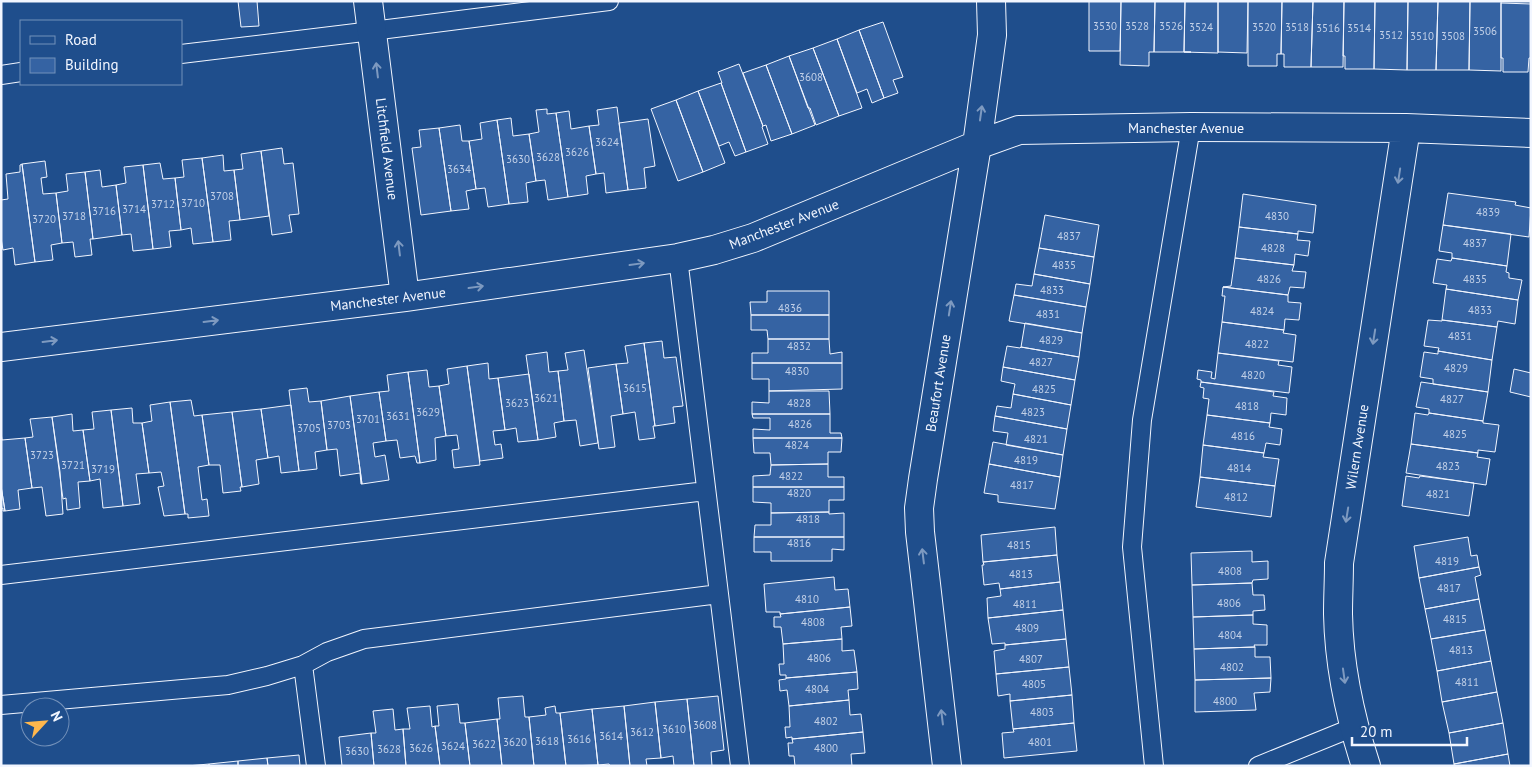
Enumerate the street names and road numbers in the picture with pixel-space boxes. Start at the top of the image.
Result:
street label: Litchfield Avenue [372,97,402,201]
street label: Manchester Avenue [1128,119,1244,137]
street label: Manchester Avenue [727,195,841,253]
street label: Manchester Avenue [329,283,447,315]
street label: Beaufort Avenue [921,333,955,433]
street label: Wilern Avenue [1341,403,1373,491]

